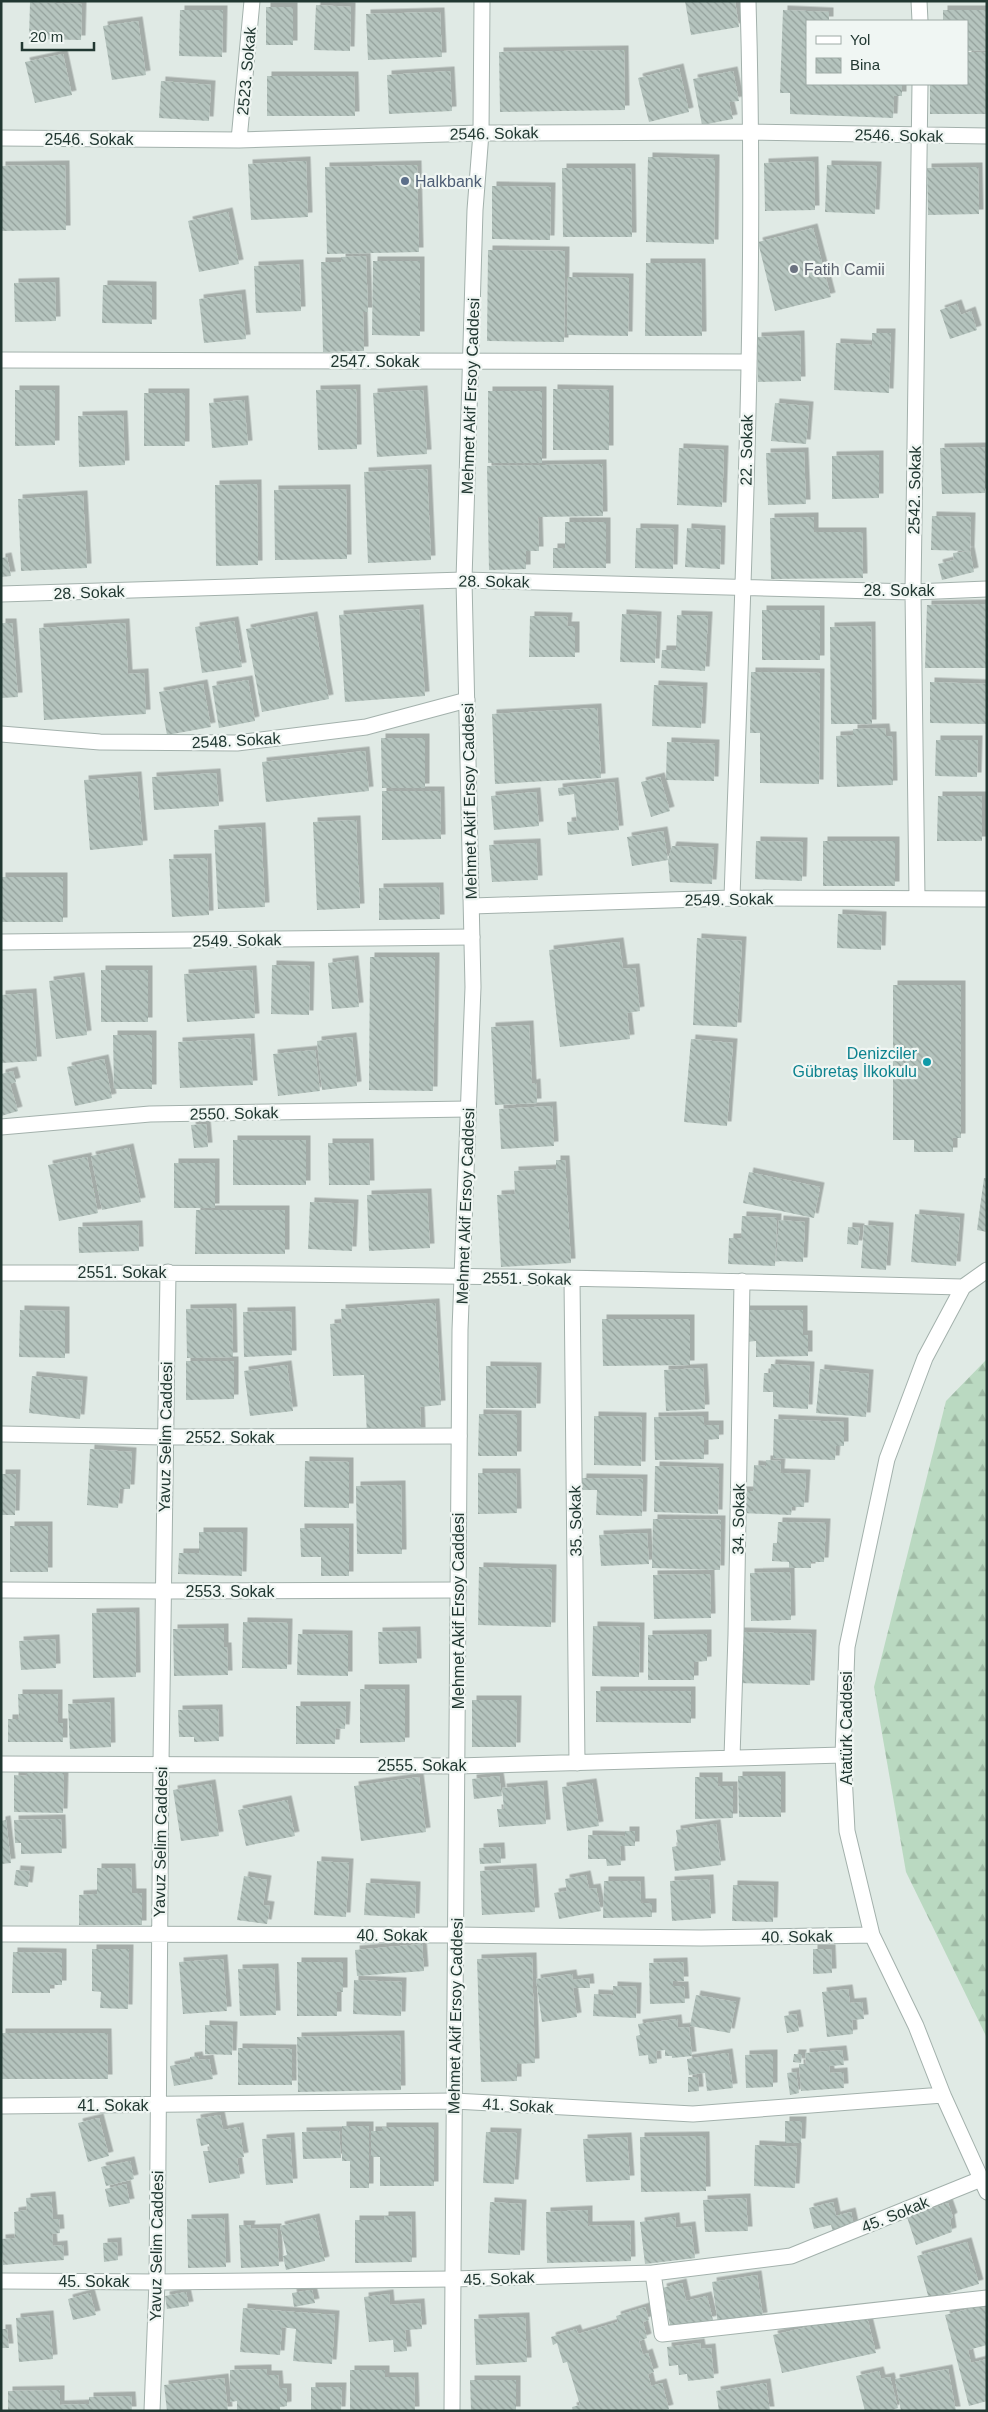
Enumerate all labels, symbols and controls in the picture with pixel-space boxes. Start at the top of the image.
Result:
scale bar [22,20,95,52]
legend [806,20,968,85]
street label: 2523. Sokak [234,25,259,116]
text: 20 m [30,28,63,45]
text: Yol [850,31,870,48]
text: Bina [850,56,881,73]
street label: 2546. Sokak [449,124,540,143]
street label: 2546. Sokak [854,126,945,145]
street label: 2546. Sokak [45,131,134,148]
place label: Halkbank [415,173,483,190]
marker: Halkbank [399,175,411,187]
place label: Fatih Camii [804,261,885,278]
marker: Fatih Camii [788,263,800,275]
street label: Mehmet Akif Ersoy Caddesi [459,298,482,495]
street label: 2547. Sokak [331,353,420,370]
street label: 22. Sokak [737,413,756,486]
street label: 2542. Sokak [905,444,924,535]
street label: 28. Sokak [458,572,531,591]
street label: 28. Sokak [863,582,936,599]
street label: 28. Sokak [53,583,126,602]
street label: Mehmet Akif Ersoy Caddesi [459,703,480,899]
street label: 2548. Sokak [191,730,282,751]
street label: 2549. Sokak [684,890,775,909]
street label: 2549. Sokak [192,931,283,950]
place label: Denizciler Gübretaş İlkokulu [792,1045,918,1080]
marker: Denizciler Gübretaş İlkokulu [921,1056,933,1068]
street label: 2550. Sokak [189,1104,280,1123]
street label: Mehmet Akif Ersoy Caddesi [454,1108,477,1305]
street label: 2551. Sokak [78,1264,167,1281]
street label: 2551. Sokak [482,1269,573,1288]
street label: Yavuz Selim Caddesi [156,1361,175,1513]
street label: 2552. Sokak [186,1429,275,1446]
street label: 34. Sokak [729,1482,748,1555]
street label: 35. Sokak [566,1484,585,1557]
street label: Mehmet Akif Ersoy Caddesi [450,1513,467,1709]
street label: 2553. Sokak [186,1583,275,1600]
street label: Atatürk Caddesi [838,1671,855,1785]
street label: 2555. Sokak [378,1757,467,1774]
street label: Yavuz Selim Caddesi [151,1766,170,1918]
street label: Mehmet Akif Ersoy Caddesi [445,1918,466,2114]
street label: 40. Sokak [356,1927,429,1944]
street label: 40. Sokak [761,1927,834,1946]
street label: 41. Sokak [482,2095,555,2116]
street label: 41. Sokak [77,2097,150,2114]
street label: Yavuz Selim Caddesi [147,2170,166,2322]
street label: 45. Sokak [859,2193,932,2236]
street label: 45. Sokak [463,2269,536,2288]
street label: 45. Sokak [58,2273,131,2290]

